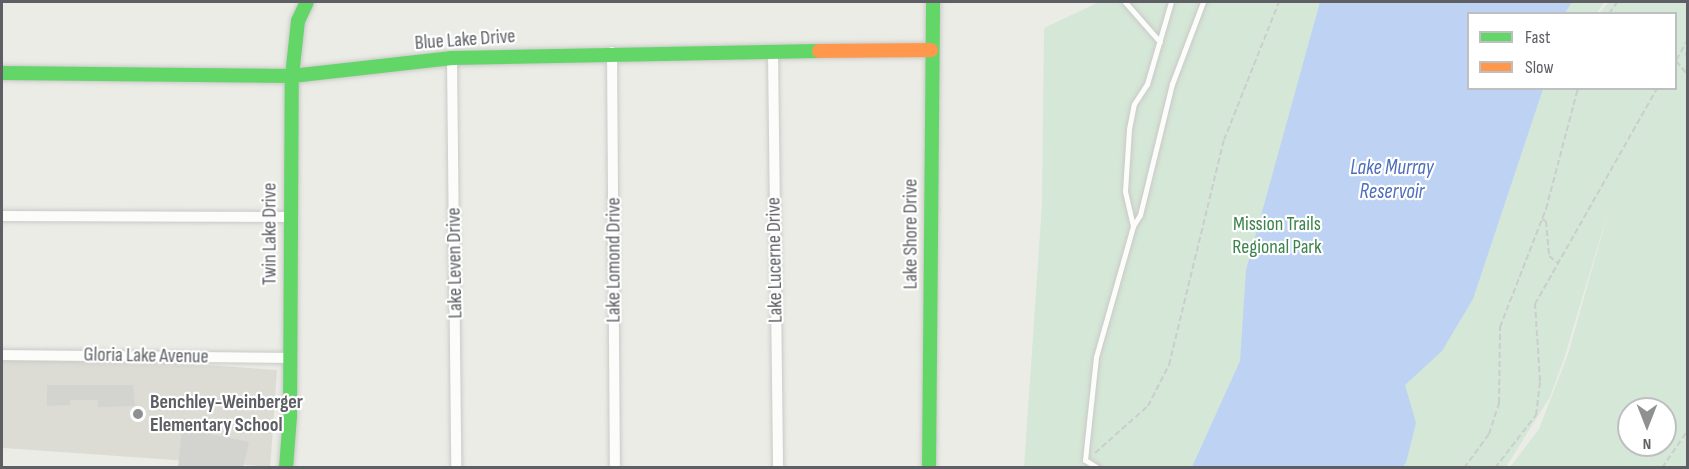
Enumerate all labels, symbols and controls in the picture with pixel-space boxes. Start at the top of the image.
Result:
legend [1467,12,1677,90]
street label: Blue Lake Drive [414,25,516,55]
text: Fast [1525,27,1550,48]
text: Slow [1525,57,1554,78]
water label: Lake Murray Reservoir [1350,155,1434,205]
street label: Lake Shore Drive [899,179,923,289]
street label: Twin Lake Drive [258,183,282,285]
street label: Lake Lomond Drive [602,197,626,323]
street label: Lake Lucerne Drive [762,197,788,323]
street label: Lake Leven Drive [442,207,468,319]
park label: Mission Trails Regional Park [1232,212,1322,259]
street label: Gloria Lake Avenue [83,343,209,369]
place label: Benchley-Weinberger Elementary School [150,390,303,437]
north arrow [1617,397,1677,457]
marker: Benchley-Weinberger Elementary School [131,407,145,421]
text: N [1643,434,1651,453]

